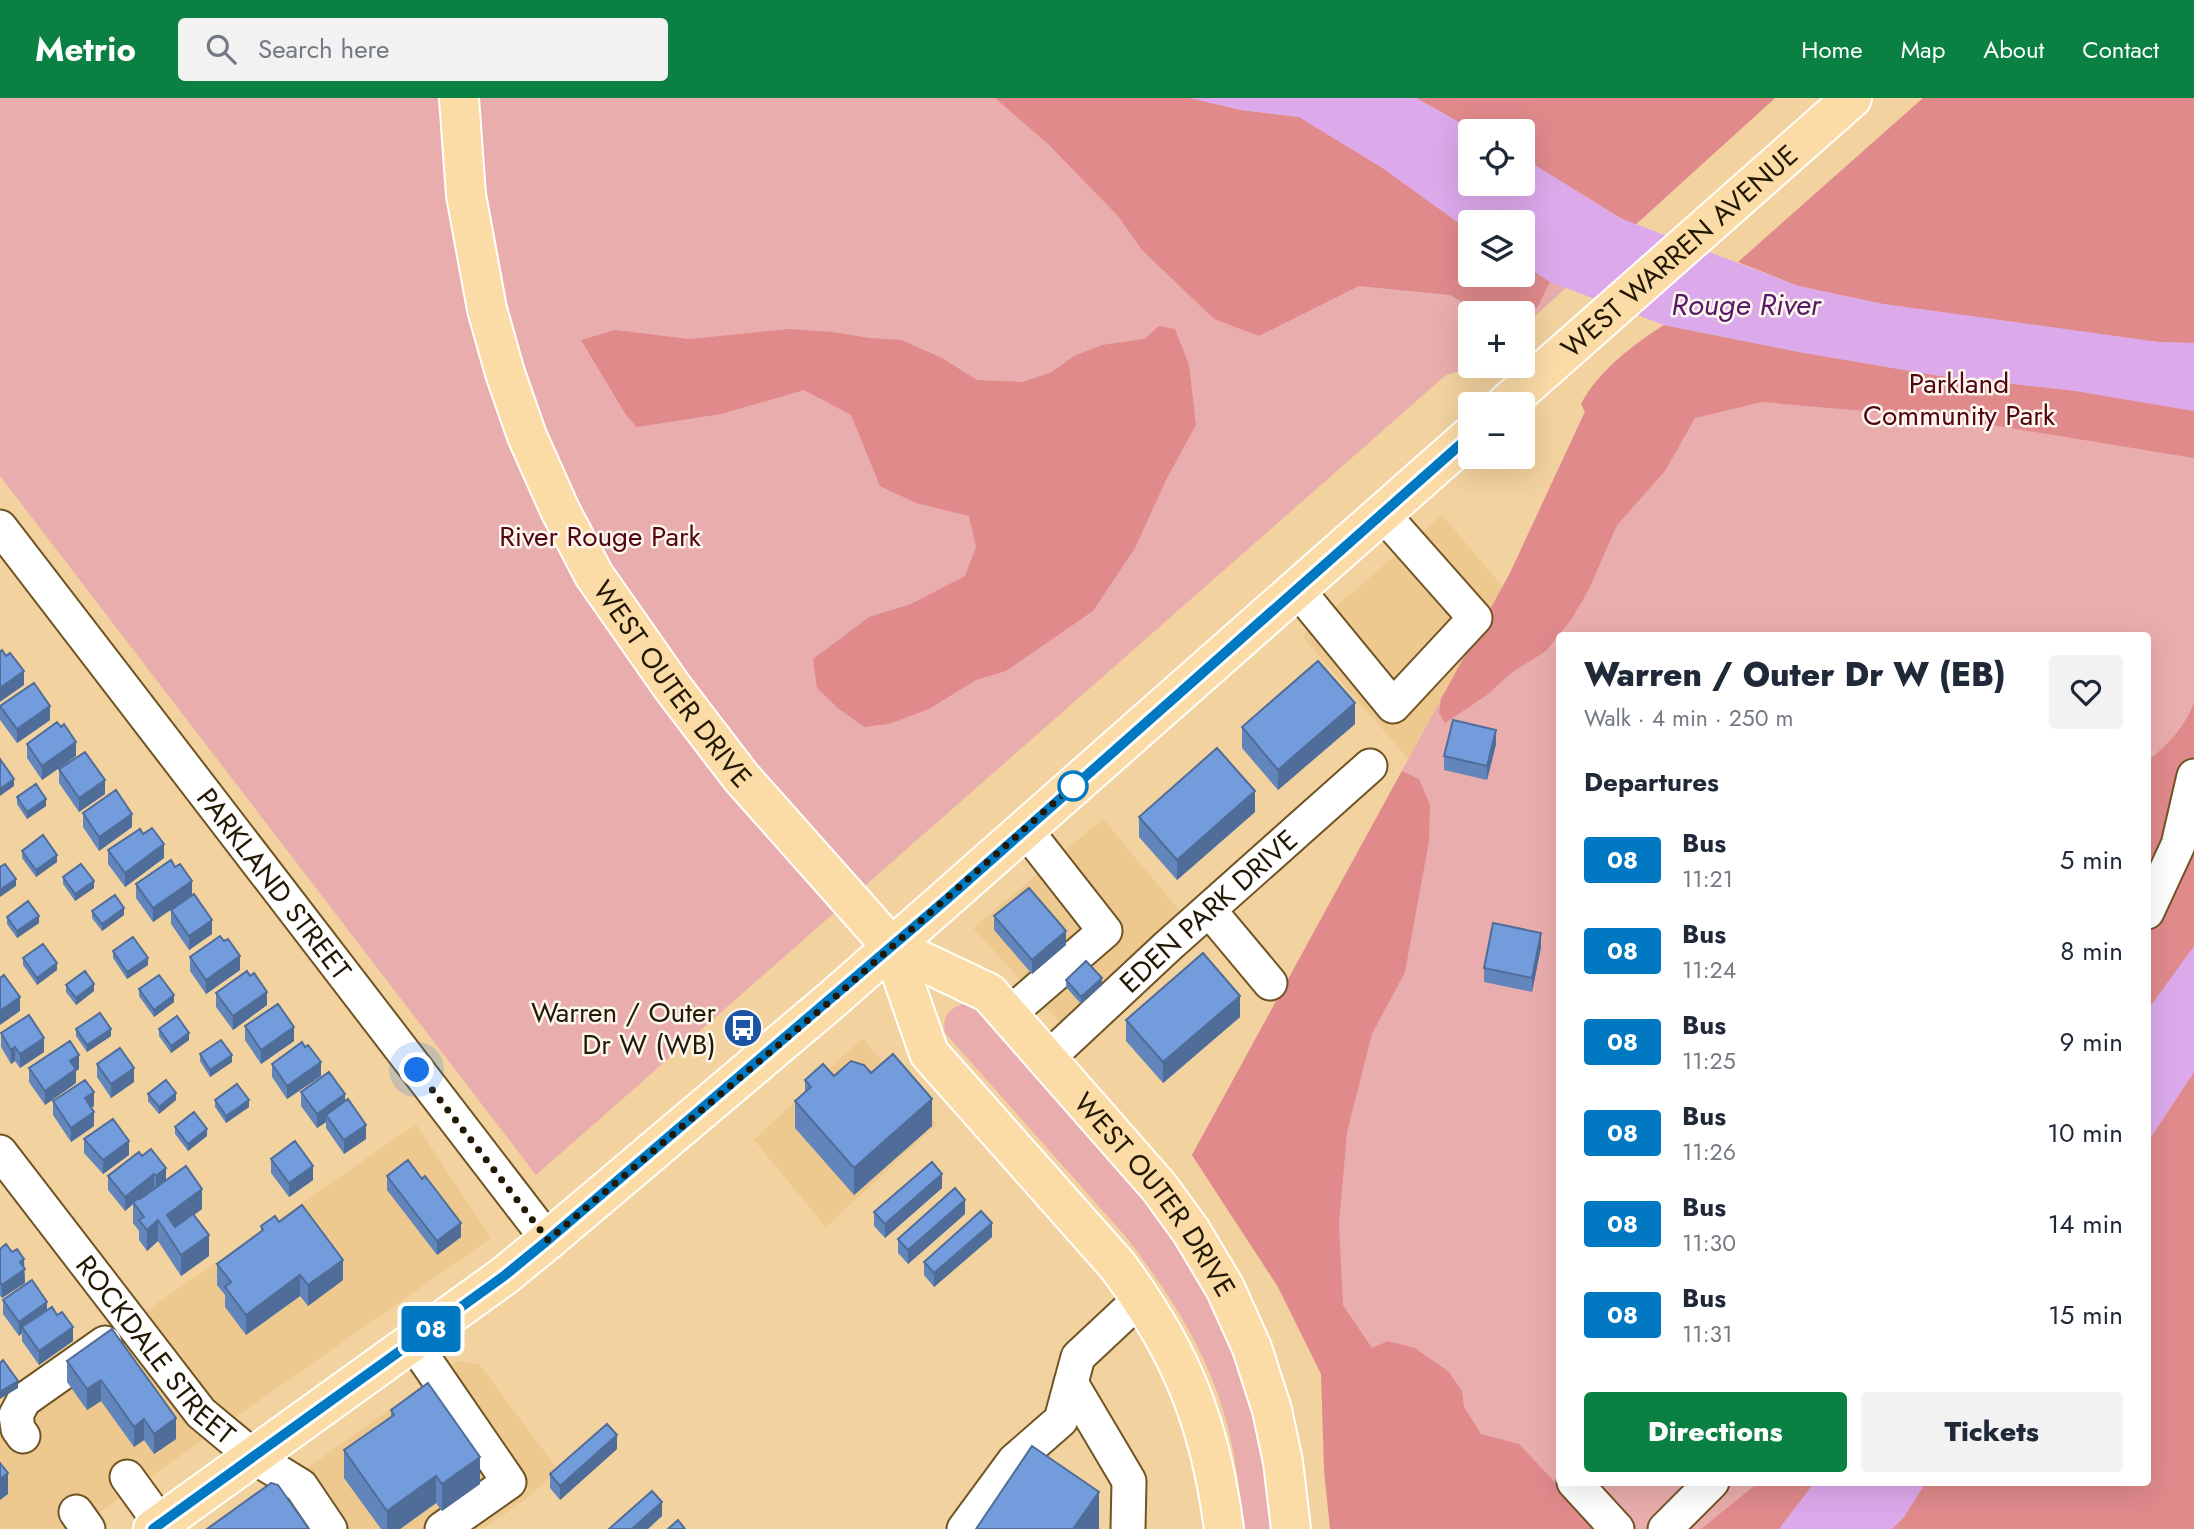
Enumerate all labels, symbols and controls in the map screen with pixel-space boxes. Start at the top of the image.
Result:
search box [178,18,668,81]
text: Metrio [35,26,136,73]
icon: search [202,30,240,68]
text: Search here [258,30,389,68]
text: Home [1801,32,1863,67]
text: Map [1901,32,1945,67]
text: About [1983,32,2044,67]
text: Contact [2082,32,2159,67]
map controls [1458,119,1535,469]
button: locate [1458,119,1535,196]
street label: WEST WARREN AVENUE [1552,135,1807,368]
button: layers [1458,210,1535,287]
water label: Rouge River [1671,283,1823,326]
button: + [1458,301,1535,378]
park label: Parkland Community Park [1863,363,2056,436]
button: − [1458,392,1535,469]
park label: River Rouge Park [499,516,701,557]
street label: WEST OUTER DRIVE [583,572,761,797]
text: Warren / Outer Dr W (EB) [1584,651,2006,698]
button: heart [2049,655,2123,729]
text: Walk · 4 min · 250 m [1584,701,1793,735]
text: Departures [1584,763,1719,801]
unlabelled marker [1058,771,1088,801]
street label: PARKLAND STREET [187,779,361,989]
street label: EDEN PARK DRIVE [1110,820,1307,1002]
text: Bus [1682,824,1726,862]
text: 5 min [2060,841,2123,879]
text: 08 [1607,842,1638,877]
text: 11:21 [1682,862,1733,896]
text: Bus [1682,915,1726,953]
text: 8 min [2060,932,2123,970]
text: 08 [1607,933,1638,968]
text: 11:24 [1682,953,1736,987]
place label: Warren / Outer Dr W (WB) [531,992,716,1065]
text: Bus [1682,1006,1726,1044]
bus stop icon: Warren / Outer Dr W (WB) [722,1007,764,1049]
text: 9 min [2060,1023,2123,1061]
text: 08 [1607,1024,1638,1059]
text: 11:25 [1682,1044,1736,1078]
your location [399,1052,434,1087]
street label: WEST OUTER DRIVE [1064,1083,1246,1305]
text: Bus [1682,1097,1726,1135]
text: 10 min [2047,1114,2123,1152]
text: 08 [1607,1115,1638,1150]
text: 11:26 [1682,1135,1736,1169]
text: Bus [1682,1188,1726,1226]
text: 14 min [2048,1205,2123,1243]
text: 08 [1607,1206,1638,1241]
text: 11:30 [1682,1226,1736,1260]
street label: ROCKDALE STREET [66,1247,244,1454]
text: Bus [1682,1279,1726,1317]
text: 15 min [2048,1296,2123,1334]
text: 08 [1607,1297,1638,1332]
line badge: 08 [400,1306,462,1352]
text: 08 [416,1311,446,1346]
text: 11:31 [1682,1317,1733,1351]
button: Directions [1584,1392,1847,1472]
button: Tickets [1861,1392,2123,1472]

